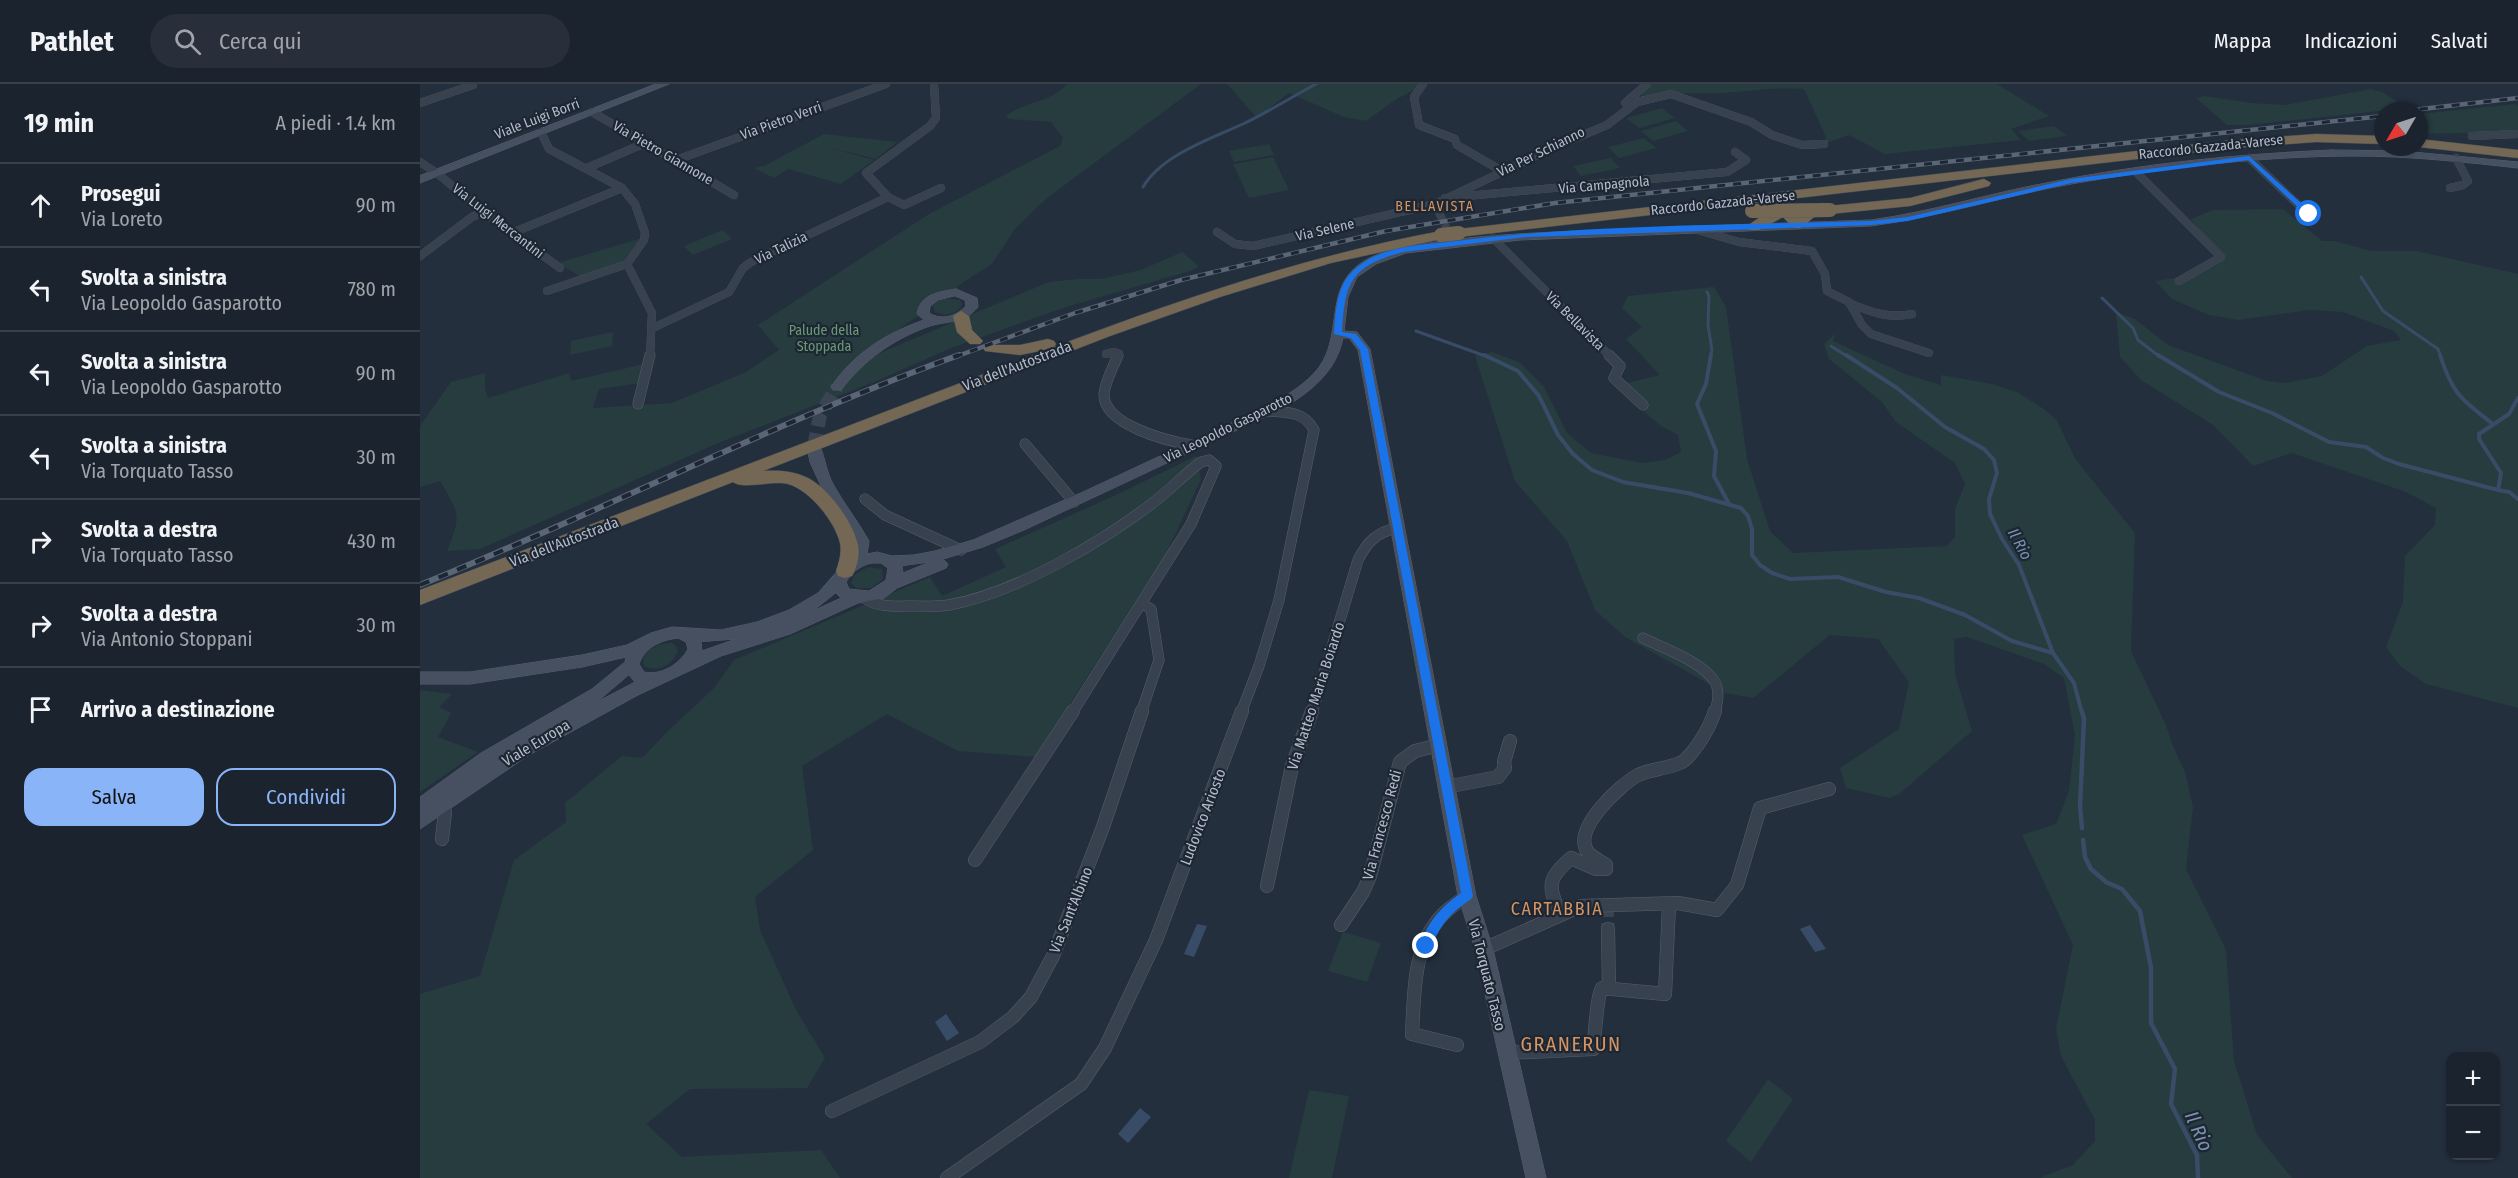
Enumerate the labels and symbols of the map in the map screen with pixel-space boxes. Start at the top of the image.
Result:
street label: Viale Luigi Borri [492,95,582,143]
street label: Via Pietro Verri [738,98,824,144]
north arrow [2374,102,2428,156]
street label: Via Pietro Giannone [610,117,716,189]
street label: Via Per Schianno [1494,123,1588,181]
street label: Raccordo Gazzada-Varese [2138,131,2284,163]
street label: Via Campagnola [1558,173,1650,197]
street label: Via Luigi Mercantini [449,180,547,262]
street label: Raccordo Gazzada-Varese [1650,187,1796,219]
district label: BELLAVISTA [1395,198,1475,215]
route start [2295,200,2321,226]
street label: Via Selene [1294,215,1356,245]
street label: Via Talizia [752,228,810,268]
street label: Via Bellavista [1542,288,1608,354]
park label: Palude della Stoppada [789,322,859,355]
street label: Via dell'Autostrada [960,337,1074,395]
street label: Via Leopoldo Gasparotto [1161,390,1295,466]
street label: Via dell'Autostrada [507,513,621,571]
water label: Il Rio [2004,525,2036,563]
street label: Via Matteo Maria Boiardo [1284,620,1348,772]
street label: Viale Europa [499,716,573,770]
street label: Ludovico Ariosto [1176,766,1230,868]
street label: Via Francesco Redi [1359,768,1405,882]
street label: Via Sant'Albino [1045,864,1097,956]
district label: CARTABBIA [1511,898,1603,920]
street label: Via Torquato Tasso [1464,917,1510,1033]
route end [1412,932,1438,958]
district label: GRANERUN [1520,1032,1622,1056]
water label: Il Rio [2180,1107,2218,1155]

